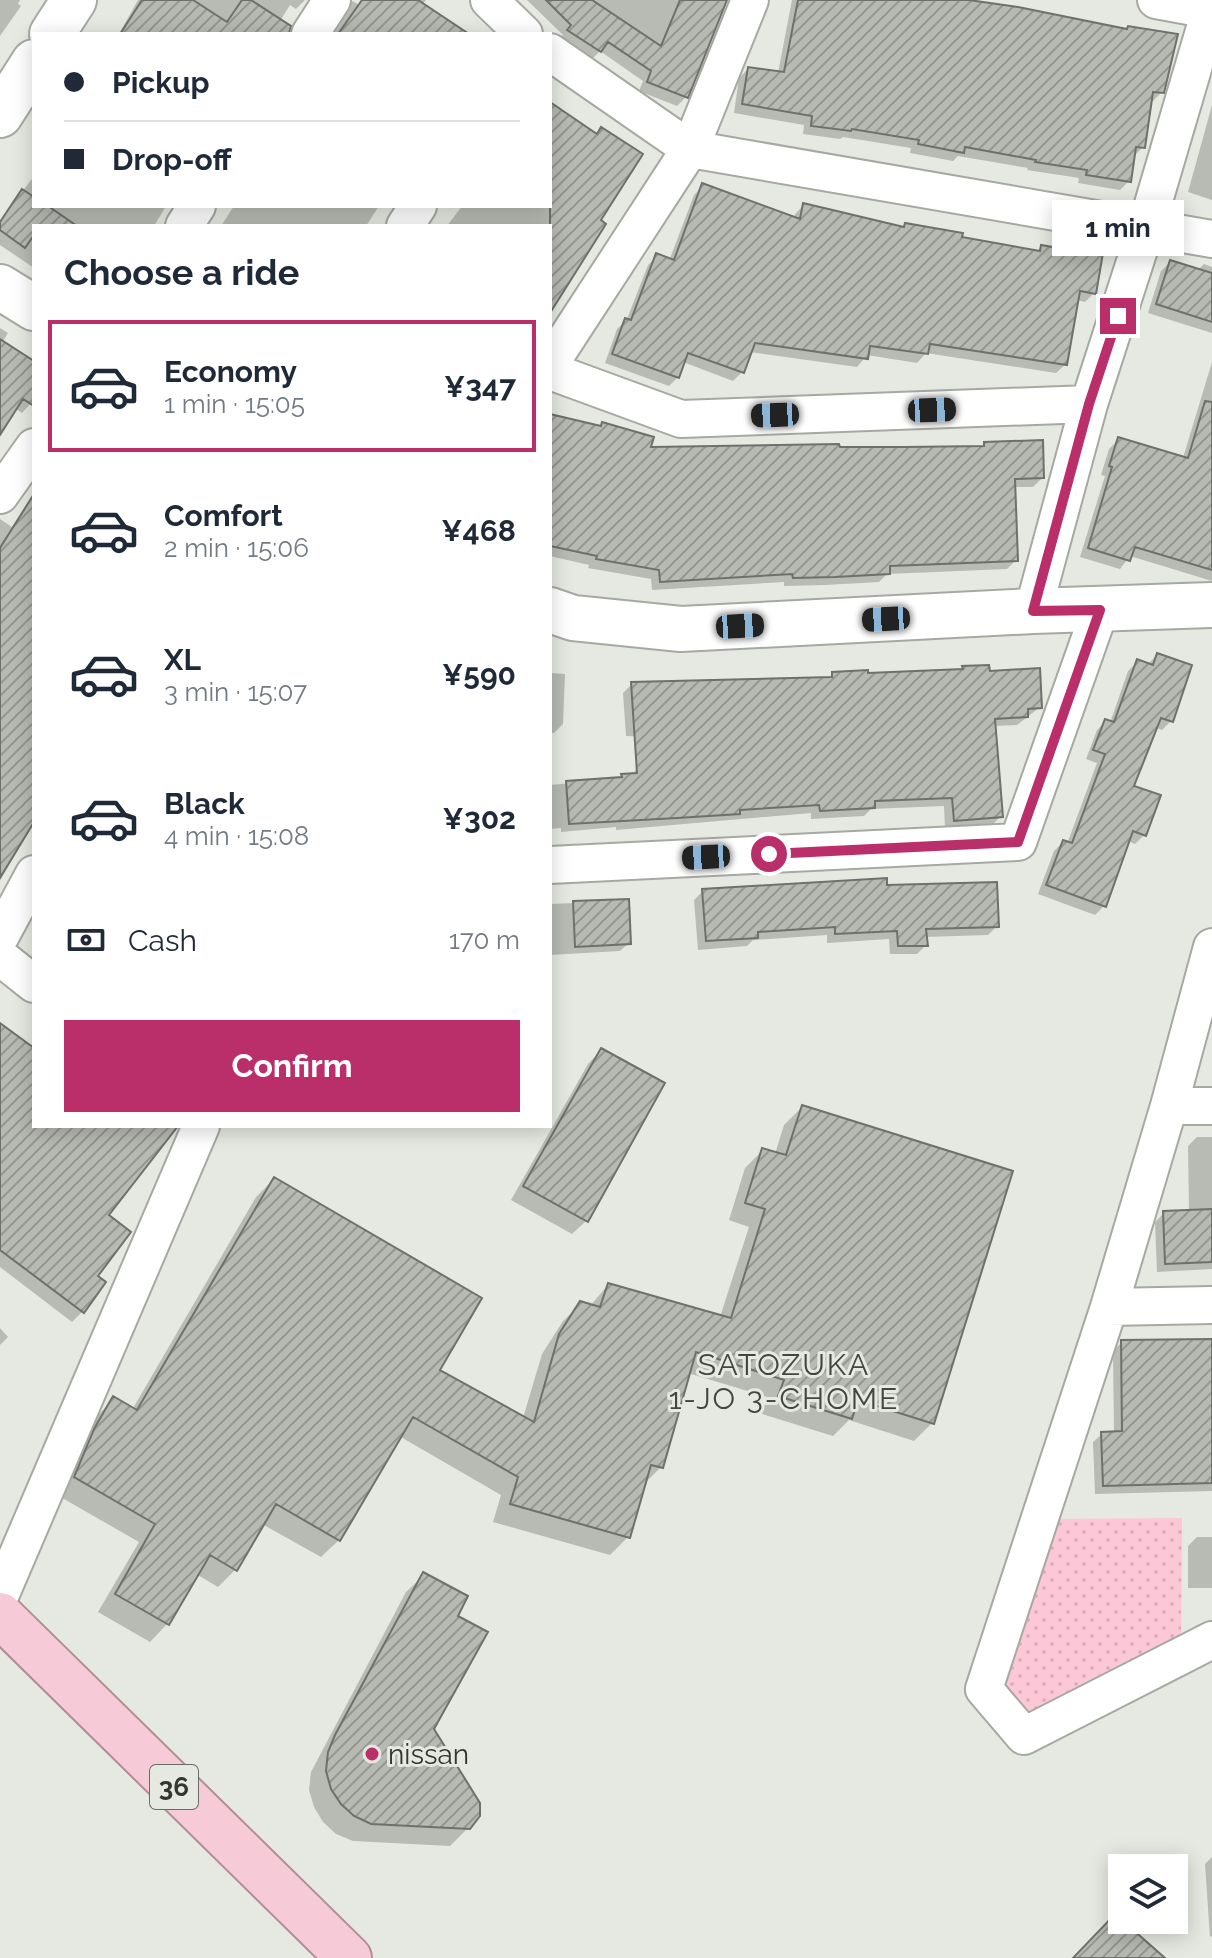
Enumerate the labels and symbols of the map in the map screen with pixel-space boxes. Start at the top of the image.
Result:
callout: 1 min [1052,200,1184,256]
route end [1100,298,1136,334]
car [908,397,956,423]
car [751,402,799,428]
car [861,606,911,632]
car [715,613,765,639]
route start [751,836,787,872]
car [681,844,731,870]
district label: SATOZUKA 1-JO 3-CHOME [669,1347,899,1416]
place label: nissan [388,1738,469,1771]
marker: nissan [363,1745,381,1763]
road number: 36 [150,1765,198,1809]

